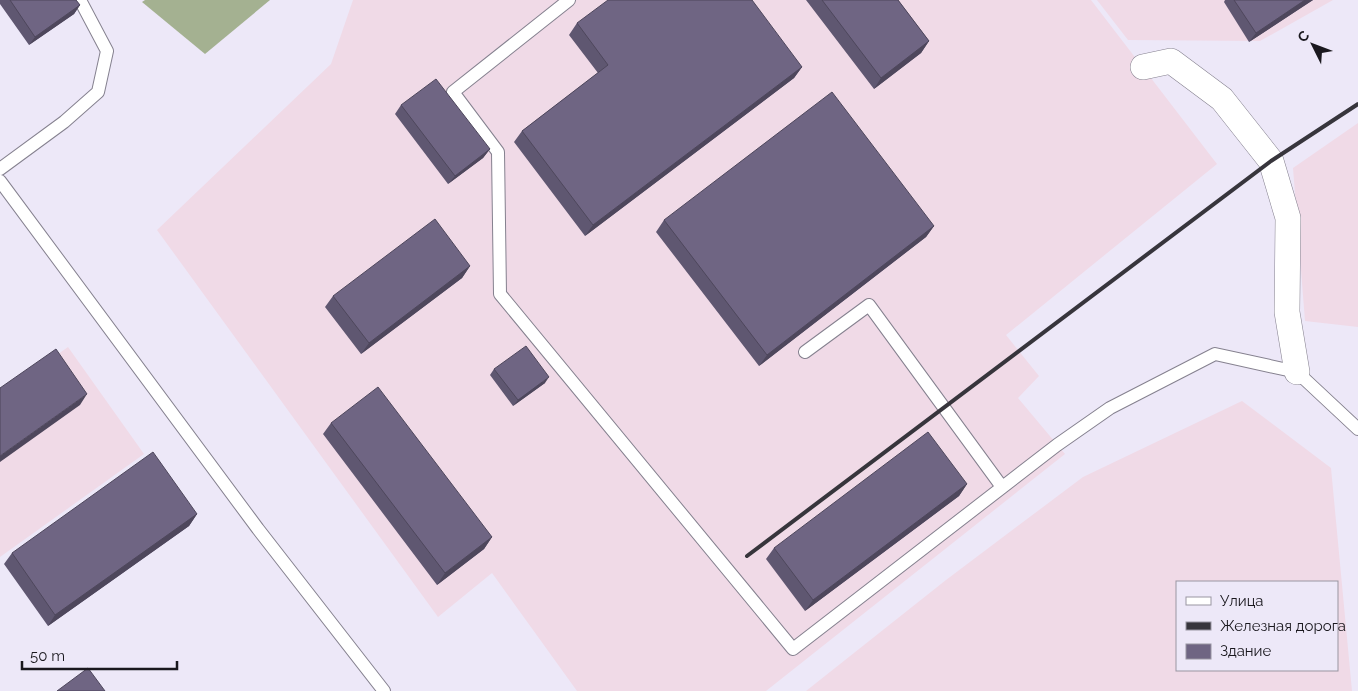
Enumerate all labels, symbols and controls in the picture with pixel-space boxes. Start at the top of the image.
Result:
north arrow [1288,20,1338,70]
text: С [1294,27,1313,45]
legend [1176,581,1338,671]
text: Улица [1220,592,1264,610]
text: Железная дорога [1220,617,1346,635]
scale bar [22,638,178,670]
text: Здание [1220,642,1272,660]
text: 50 m [30,647,65,665]

